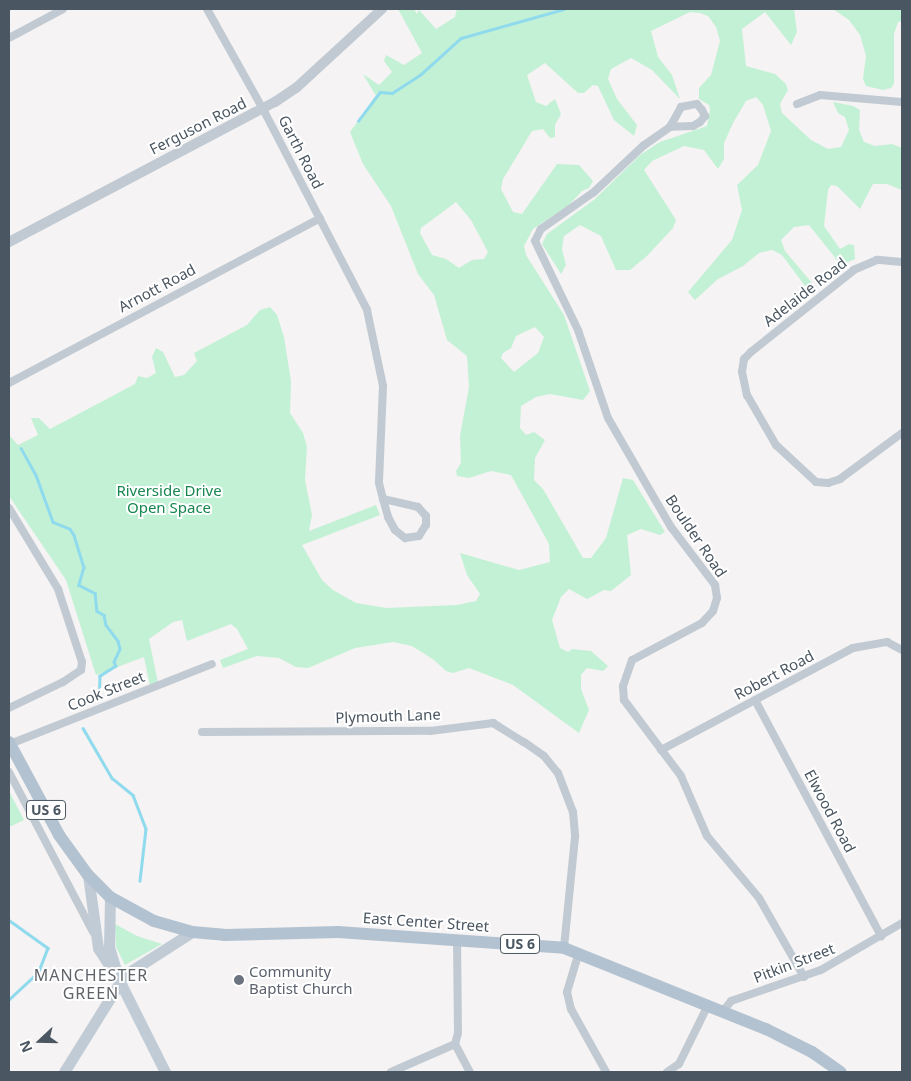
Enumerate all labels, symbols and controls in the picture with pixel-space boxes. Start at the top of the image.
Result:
street label: Ferguson Road [147,94,249,158]
street label: Garth Road [275,112,327,192]
street label: Adelaide Road [760,254,850,330]
street label: Arnott Road [115,260,199,316]
park label: Riverside Drive Open Space [116,481,222,516]
street label: Boulder Road [662,491,730,581]
street label: Robert Road [731,646,817,704]
street label: Cook Street [65,667,147,715]
street label: Plymouth Lane [335,705,441,727]
street label: Elwood Road [801,766,859,856]
road number: US 6 [26,798,66,822]
street label: East Center Street [362,909,490,935]
road number: US 6 [500,932,540,956]
street label: Pitkin Street [751,939,837,987]
place label: Community Baptist Church [249,962,353,997]
district label: MANCHESTER GREEN [33,965,149,1003]
marker: Community Baptist Church [233,974,245,986]
north arrow [15,1016,65,1066]
text: N [15,1038,36,1055]

